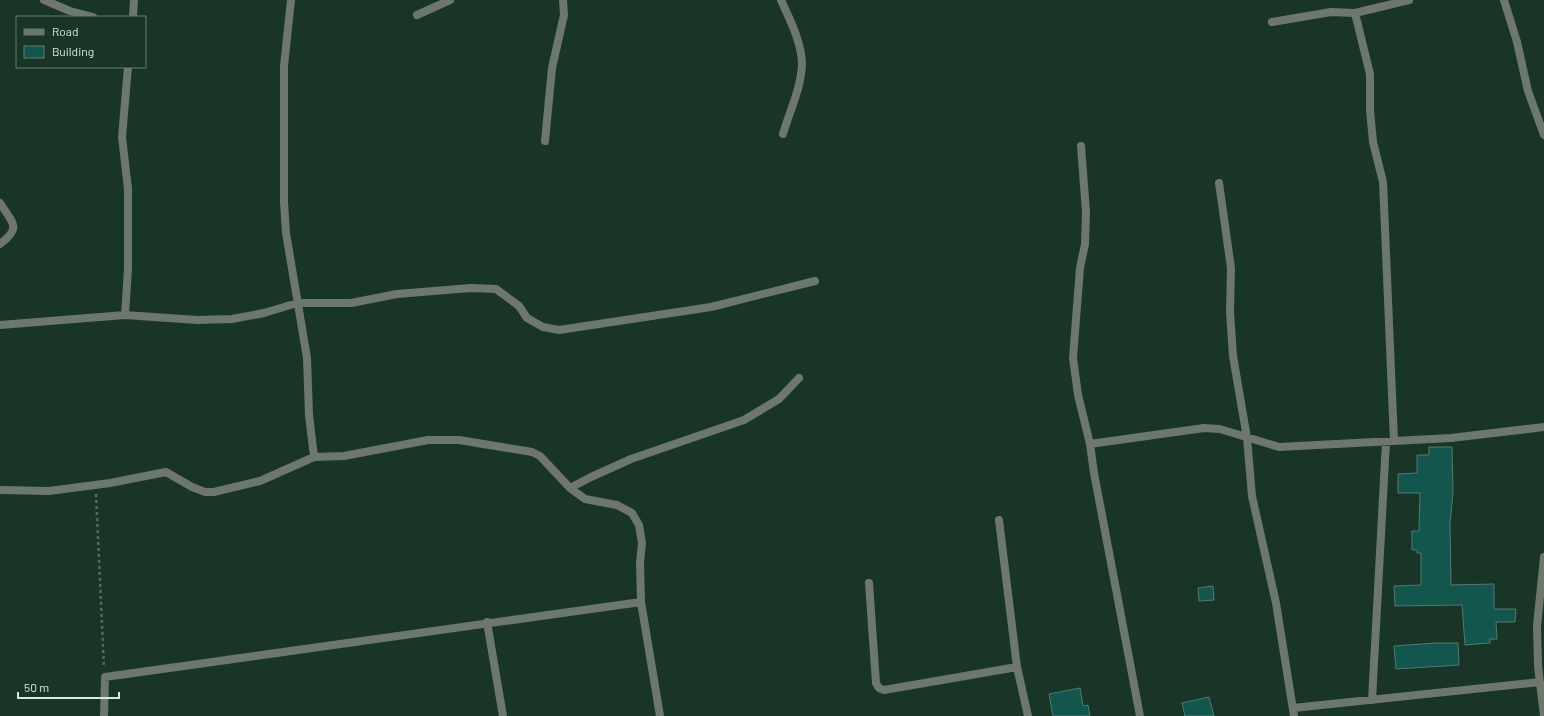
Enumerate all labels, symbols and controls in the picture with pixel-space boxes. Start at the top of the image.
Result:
legend [16,16,146,68]
text: Road [52,24,79,38]
text: Building [52,44,94,58]
scale bar [18,674,119,700]
text: 50 m [24,680,49,694]

